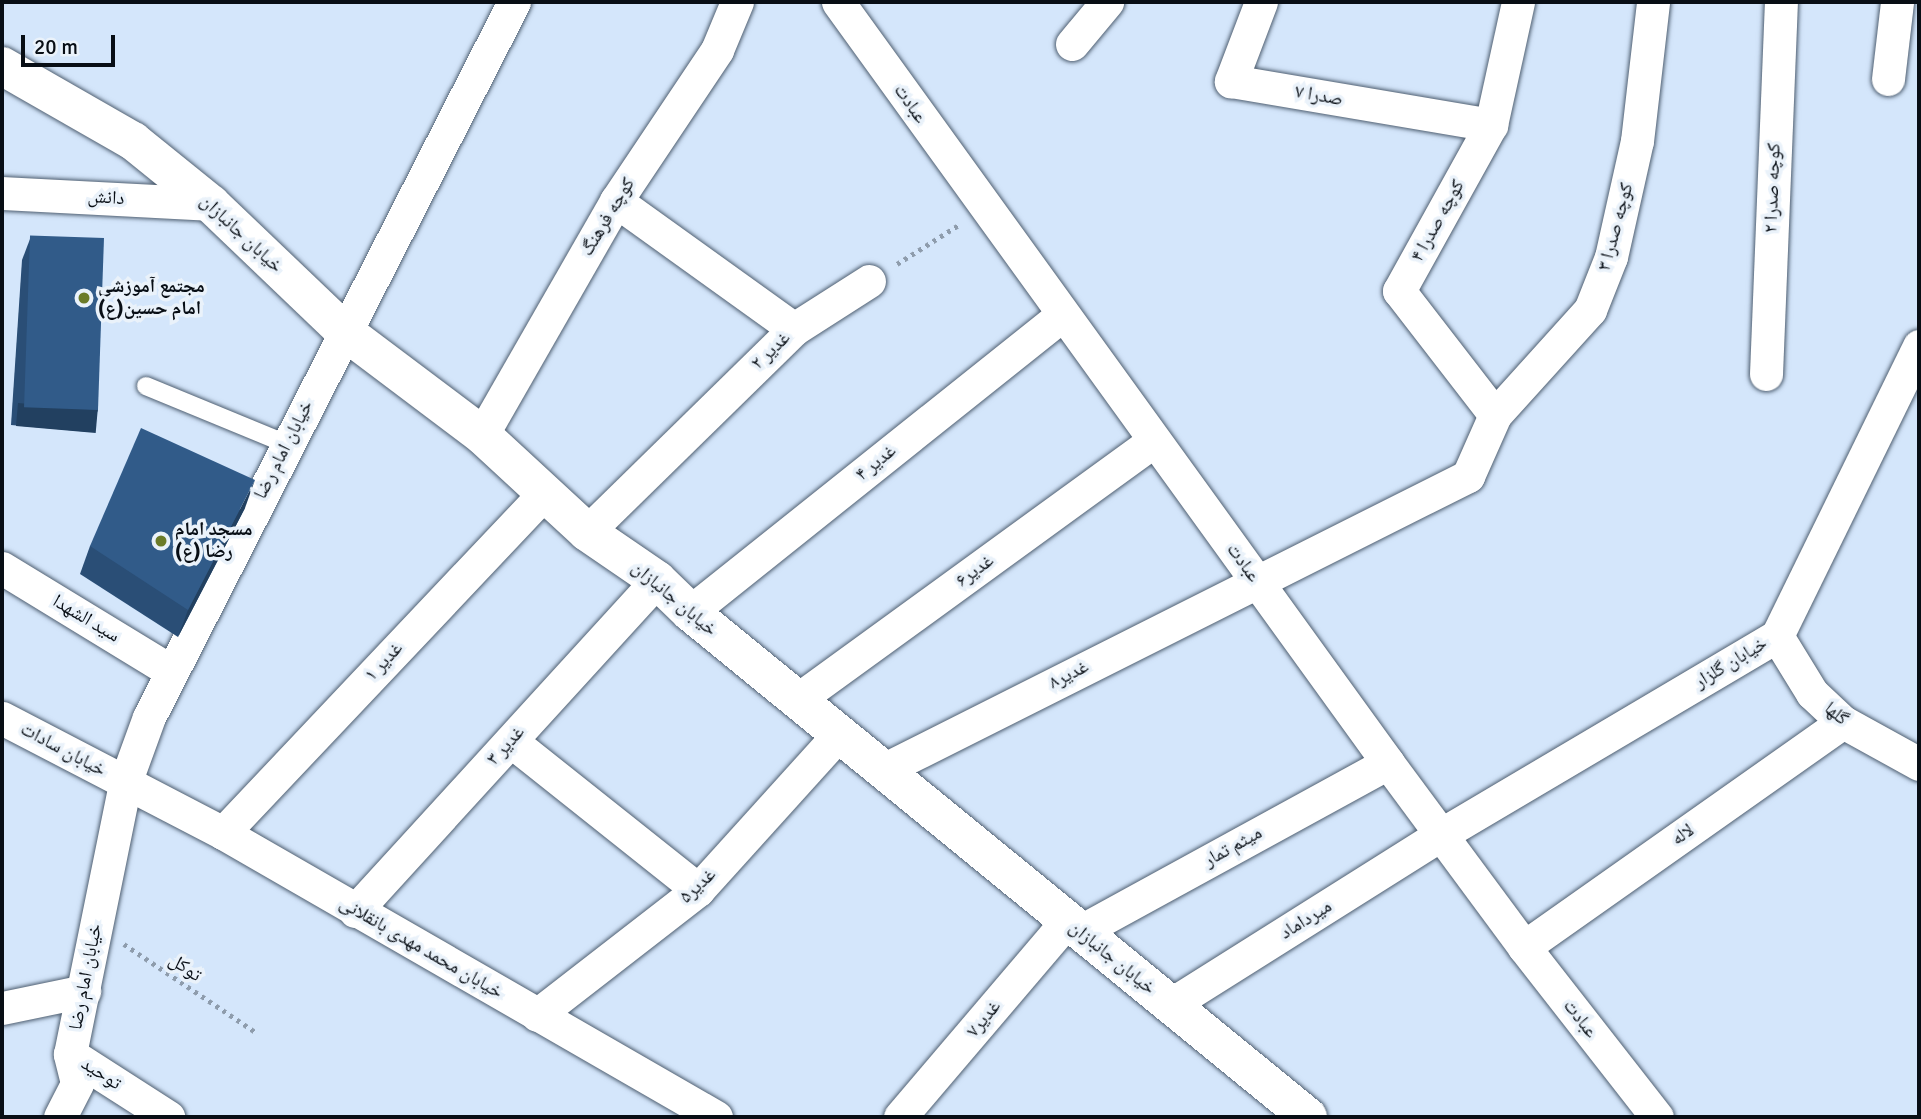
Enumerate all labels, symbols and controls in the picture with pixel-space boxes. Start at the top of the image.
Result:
scale bar [24,21,119,65]
text: 20 m [34,34,78,60]
street label: عبادت [888,80,932,128]
street label: صدرا ۷ [1293,81,1345,111]
street label: کوچه صدرا ۲ [1760,143,1786,233]
street label: کوچه فرهنگ [576,174,640,260]
street label: کوچه صدرا ۴ [1406,176,1470,266]
street label: کوچه صدرا ۳ [1593,181,1639,273]
street label: دانش [87,186,125,210]
street label: خیابان جانبازان [195,190,287,278]
place label: مجتمع آموزشی امام حسین(ع) [98,276,205,320]
marker: مجتمع آموزشی امام حسین(ع) [76,290,92,306]
street label: غدیر ۲ [747,327,795,375]
street label: خیابان امام رضا [249,397,319,503]
street label: غدیر ۴ [851,440,901,486]
place label: مسجد امام رضا (ع) [175,519,253,563]
marker: مسجد امام رضا (ع) [153,533,169,549]
street label: عبادت [1221,539,1265,587]
street label: غدیر۶ [952,550,998,592]
street label: خیابان جانبازان [627,557,721,641]
street label: سید الشهدا [48,590,124,648]
street label: خیابان گلزار [1690,632,1772,694]
street label: غدیر ۱ [360,638,408,686]
street label: غدیر۸ [1045,655,1093,695]
street label: گلها [1819,697,1853,731]
street label: خیابان سادات [16,718,110,782]
street label: غدیر ۳ [482,721,530,771]
street label: لاله [1667,819,1699,851]
street label: میثم تمار [1200,822,1266,872]
street label: غدیر۵ [675,864,721,908]
street label: خیابان محمد مهدی بانقلانی [335,892,507,1004]
street label: میرداماد [1276,895,1336,945]
street label: خیابان جانبازان [1064,916,1160,1000]
street label: خیابان امام رضا [65,922,107,1032]
street label: توکل [164,949,206,987]
street label: عبادت [1558,995,1602,1043]
street label: غدیر۷ [962,996,1006,1042]
street label: توحید [77,1053,125,1095]

